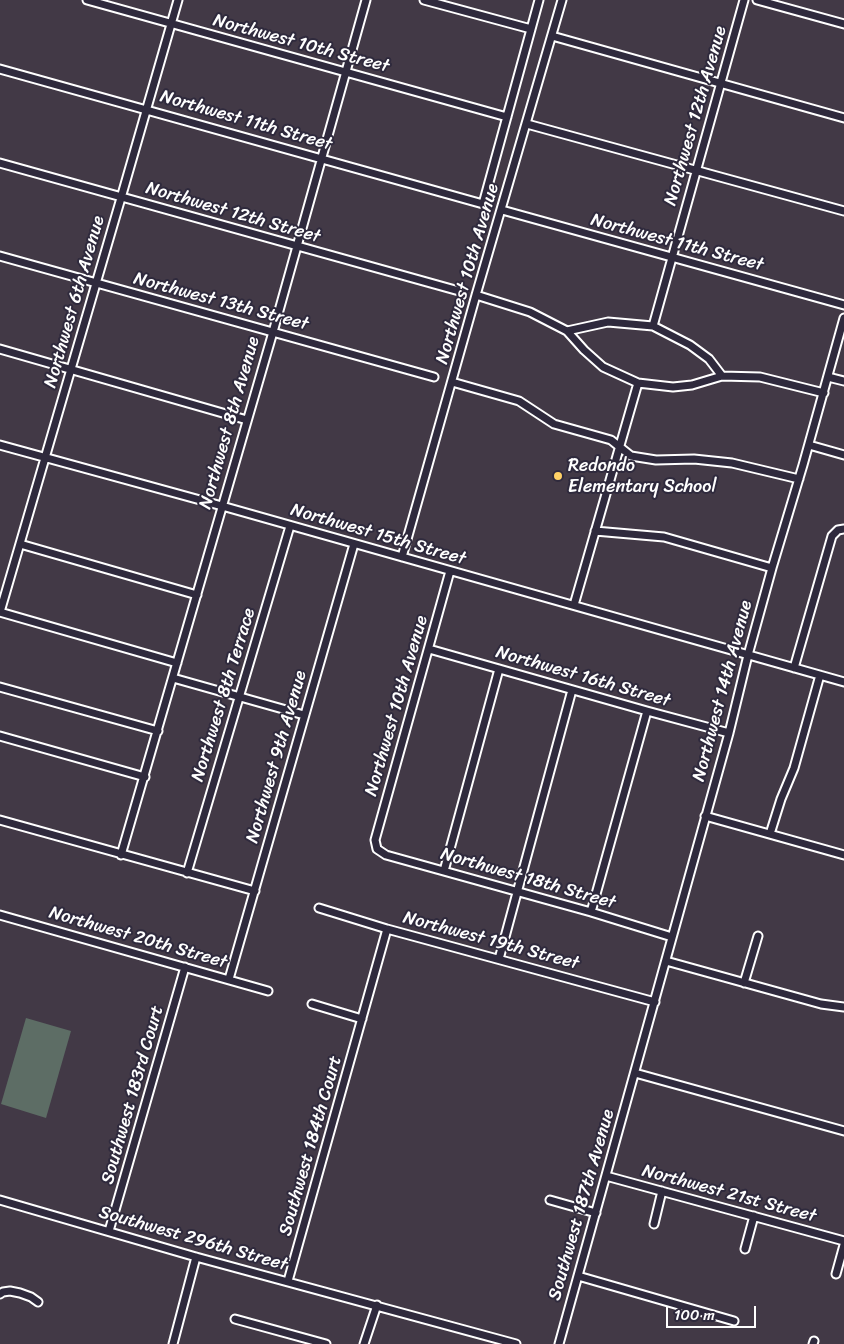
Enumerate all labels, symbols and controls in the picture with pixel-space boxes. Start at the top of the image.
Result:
street label: Northwest 10th Street [211,10,391,78]
street label: Northwest 12th Avenue [660,24,732,208]
street label: Northwest 11th Street [158,86,334,156]
street label: Northwest 12th Street [143,178,323,248]
street label: Northwest 10th Avenue [432,181,504,367]
street label: Northwest 11th Street [588,210,766,276]
street label: Northwest 6th Avenue [40,214,110,390]
street label: Northwest 13th Street [131,268,311,336]
street label: Northwest 8th Avenue [195,334,265,512]
place label: Redondo Elementary School [568,455,717,498]
marker: Redondo Elementary School [552,470,564,482]
street label: Northwest 15th Street [288,500,468,570]
street label: Northwest 14th Avenue [688,598,758,784]
street label: Northwest 8th Terrace [187,606,261,784]
street label: Northwest 10th Avenue [361,613,433,799]
street label: Northwest 16th Street [493,642,673,712]
street label: Northwest 9th Avenue [242,668,312,846]
street label: Northwest 18th Street [438,844,618,914]
street label: Northwest 20th Street [46,902,230,974]
street label: Northwest 19th Street [401,907,581,975]
street label: Southwest 183rd Court [97,1003,169,1187]
street label: Southwest 184th Court [275,1053,347,1239]
street label: Southwest 187th Avenue [544,1107,620,1303]
street label: Northwest 21st Street [640,1160,818,1228]
street label: Southwest 296th Street [96,1202,290,1276]
scale bar [669,1296,759,1328]
text: 100 m [674,1302,715,1328]

